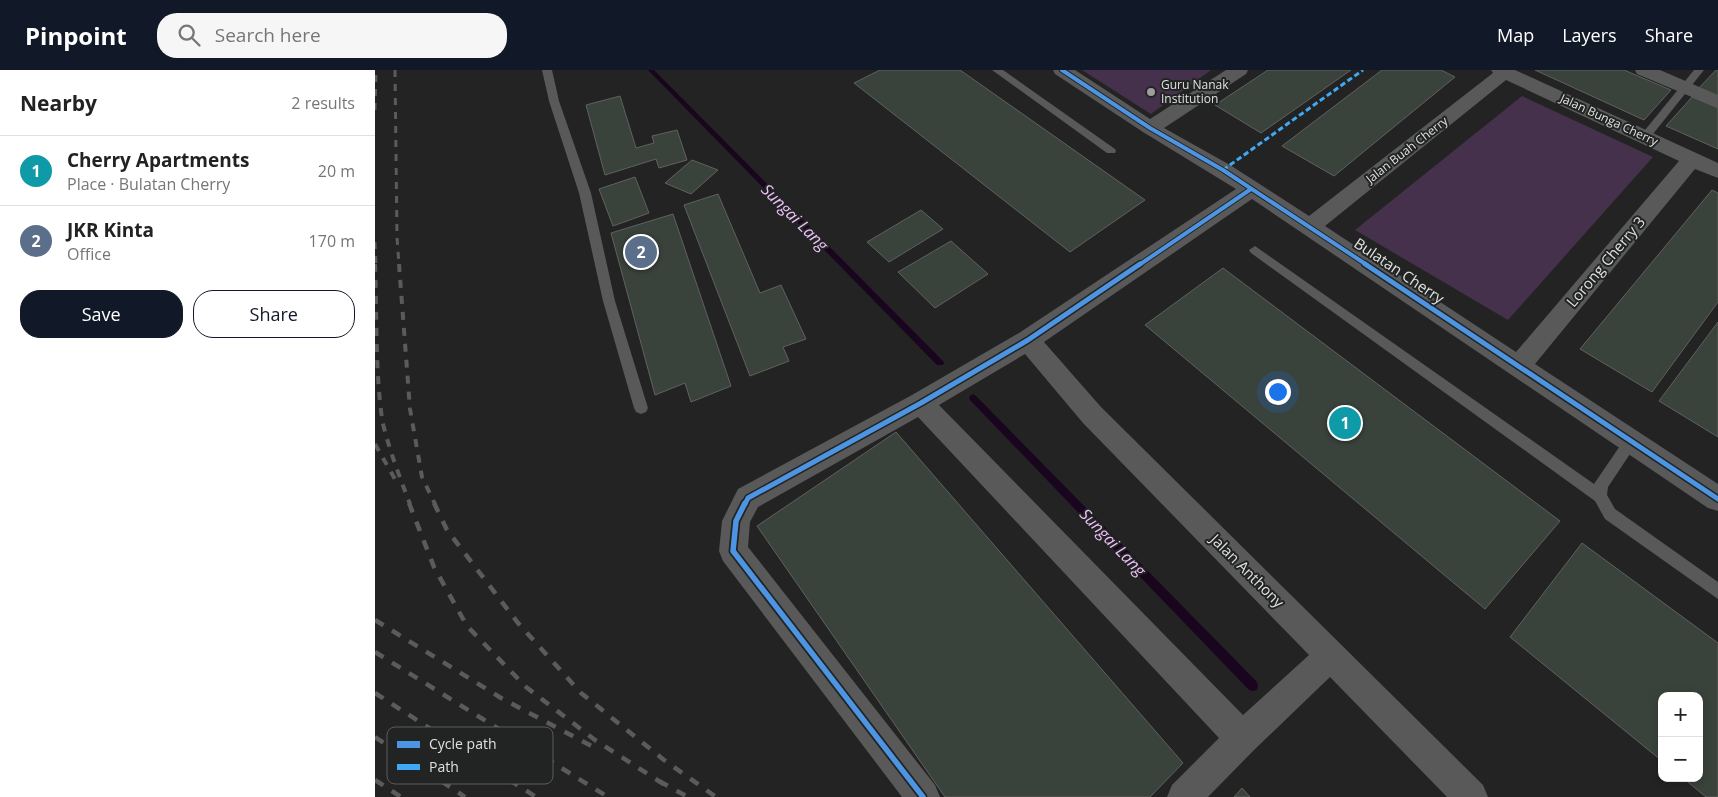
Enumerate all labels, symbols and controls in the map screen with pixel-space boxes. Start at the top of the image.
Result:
search box [157,13,507,58]
text: Pinpoint [25,19,127,52]
icon: search [175,21,203,49]
text: Search here [215,22,321,48]
text: Map [1497,23,1534,47]
text: Layers [1562,23,1617,47]
text: Share [1645,23,1693,47]
place label: Guru Nanak Institution [1161,76,1229,107]
marker: Guru Nanak Institution [1145,86,1157,98]
text: Nearby [20,89,97,117]
street label: Jalan Bunga Cherry [1557,89,1662,150]
text: 2 results [291,92,355,114]
street label: Jalan Buah Cherry [1361,112,1452,188]
text: Cherry Apartments [67,147,249,173]
text: 1 [31,160,41,182]
text: 20 m [318,160,355,182]
text: Place · Bulatan Cherry [67,173,230,195]
water label: Sungai Lang [757,179,834,256]
street label: Lorong Cherry 3 [1561,212,1649,311]
text: JKR Kinta [67,217,154,243]
text: 2 [31,230,41,252]
text: 170 m [309,230,355,252]
pin: 2 [625,233,657,271]
street label: Bulatan Cherry [1351,233,1449,308]
text: Office [67,243,111,265]
button: Save [20,290,183,338]
button: Share [193,290,355,338]
your location [1265,379,1291,405]
pin: 1 [1329,404,1361,442]
water label: Sungai Lang [1075,503,1151,581]
street label: Jalan Anthony [1205,528,1289,612]
map controls [1658,692,1703,782]
button: + [1658,692,1703,737]
legend [387,727,553,784]
text: Cycle path [429,734,497,753]
button: − [1658,737,1703,782]
text: Path [429,757,459,776]

